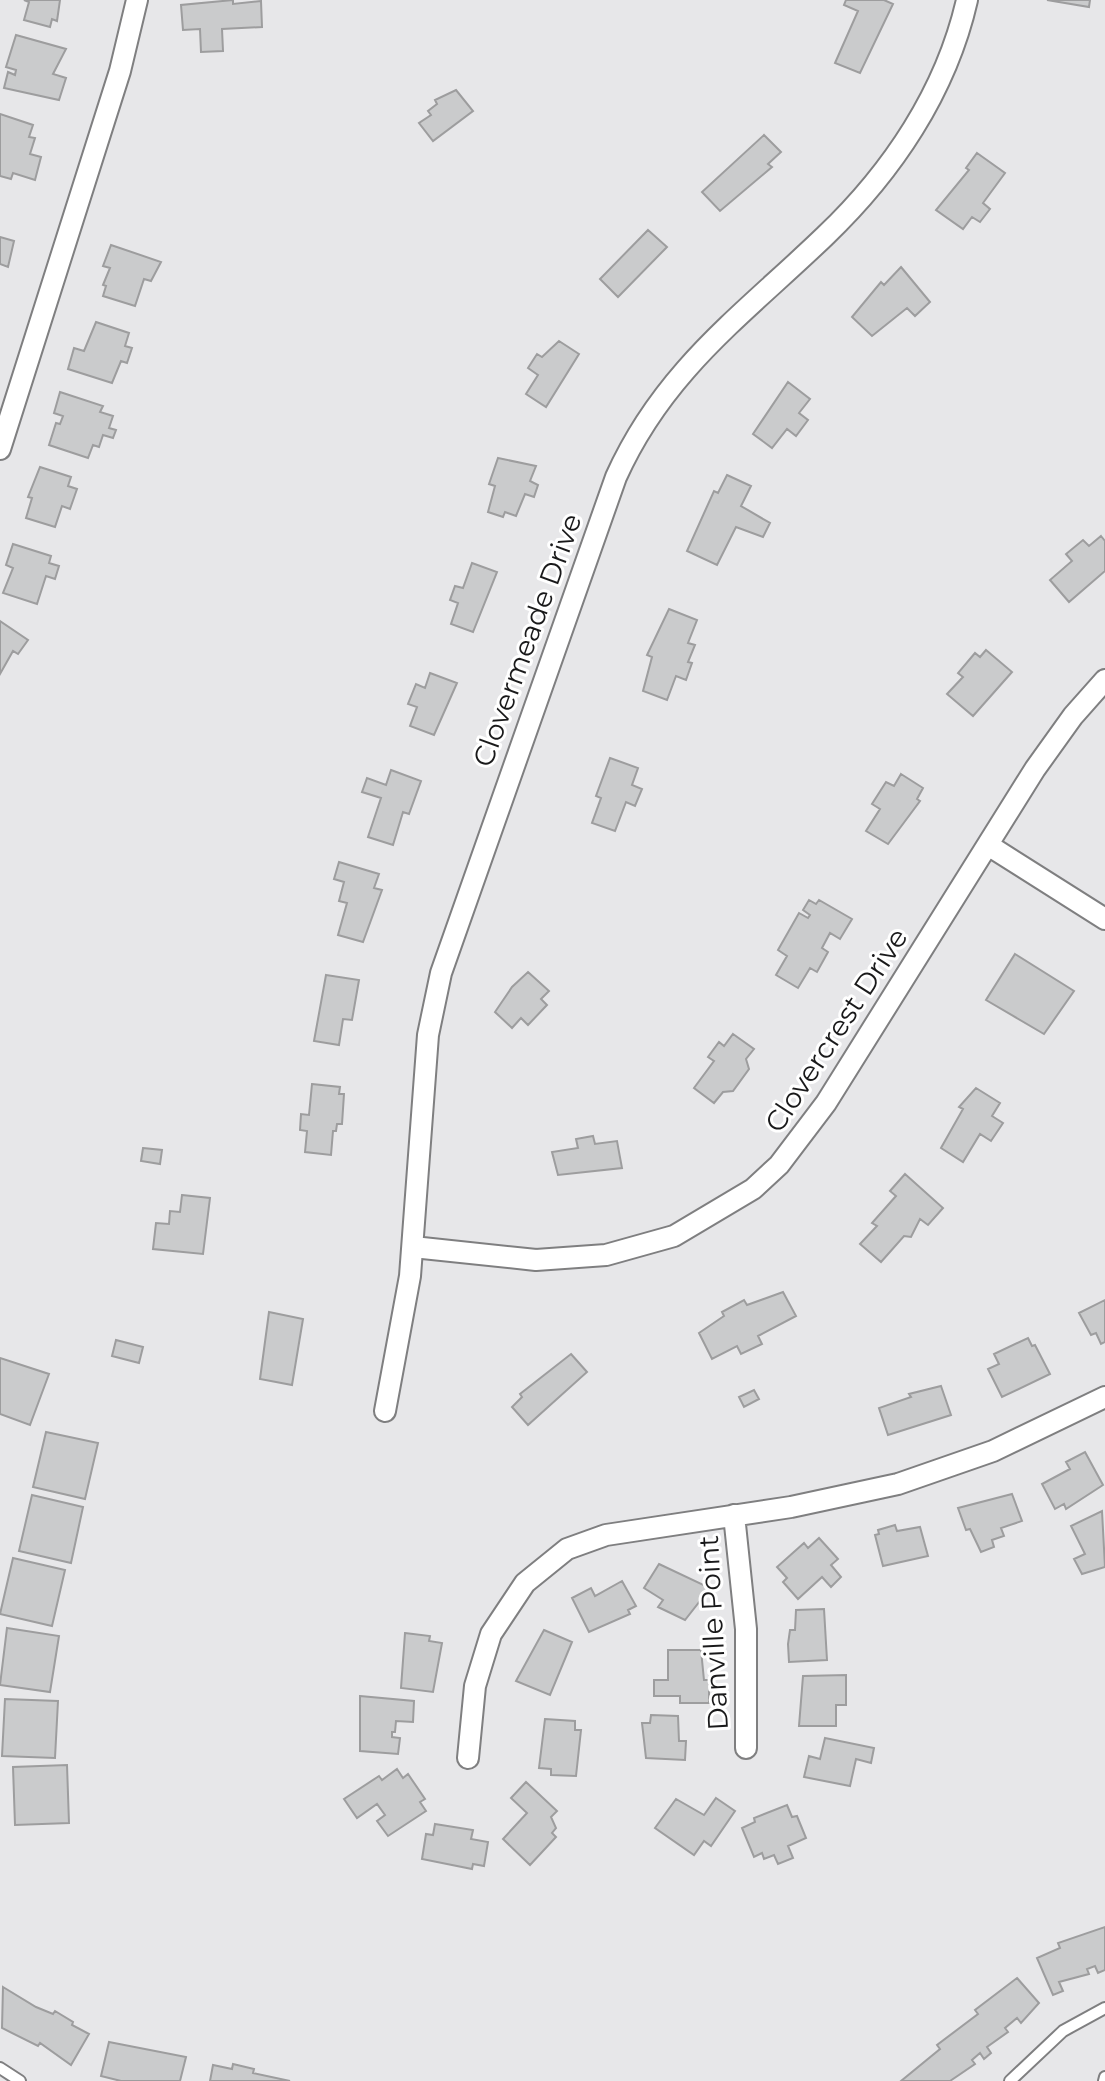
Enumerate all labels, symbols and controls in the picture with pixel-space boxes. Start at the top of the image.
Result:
street label: Clovermeade Drive [465,509,589,771]
street label: Clovercrest Drive [757,922,915,1138]
street label: Danville Point [691,1535,735,1731]

